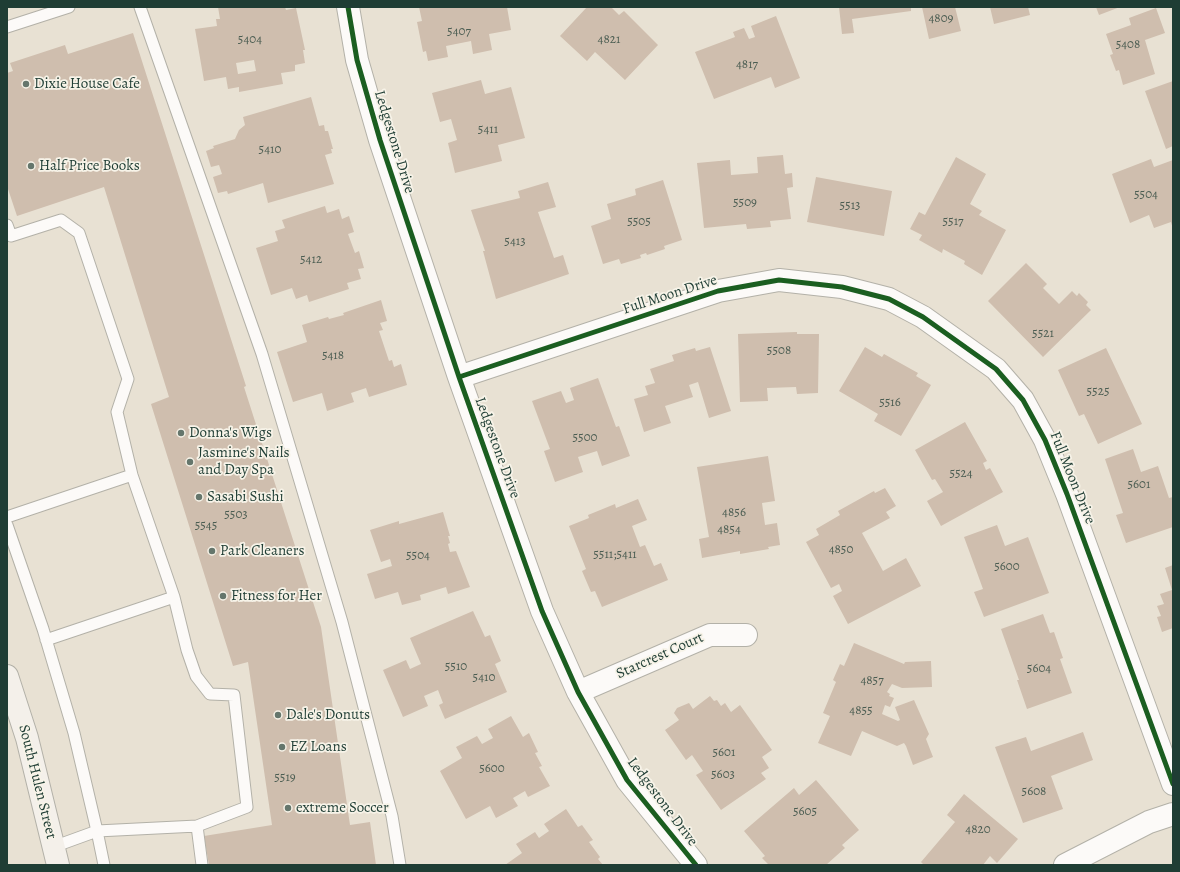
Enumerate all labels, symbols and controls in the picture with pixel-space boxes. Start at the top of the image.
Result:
house number: 4809 [928,11,954,27]
house number: 5407 [447,24,471,40]
house number: 5404 [238,32,262,48]
house number: 4821 [598,32,620,48]
house number: 5408 [1116,37,1140,53]
house number: 4817 [736,57,758,73]
place label: Dixie House Cafe [34,75,140,93]
marker: Dixie House Cafe [21,79,31,89]
street label: Ledgestone Drive [370,88,418,196]
house number: 5411 [478,122,498,138]
house number: 5410 [259,142,281,158]
place label: Half Price Books [39,157,140,175]
marker: Half Price Books [26,161,36,171]
house number: 5504 [1134,187,1158,203]
house number: 5509 [733,195,757,211]
house number: 5513 [839,198,861,214]
house number: 5505 [627,214,651,230]
house number: 5517 [942,214,964,230]
house number: 5413 [504,234,526,250]
house number: 5412 [300,252,322,268]
street label: Full Moon Drive [620,271,720,319]
house number: 5521 [1032,326,1054,342]
house number: 5508 [767,343,791,359]
house number: 5418 [322,348,344,364]
house number: 5525 [1087,384,1109,400]
street label: Ledgestone Drive [470,395,524,501]
house number: 5516 [879,395,901,411]
place label: Donna's Wigs [189,424,272,442]
marker: Donna's Wigs [176,428,186,438]
street label: Full Moon Drive [1045,429,1099,527]
house number: 5500 [572,430,598,446]
place label: Jasmine's Nails and Day Spa [198,444,289,479]
marker: Jasmine's Nails and Day Spa [185,457,195,467]
house number: 5524 [949,466,973,482]
house number: 5601 [1128,477,1150,493]
place label: Sasabi Sushi [207,488,284,506]
marker: Sasabi Sushi [194,492,204,502]
house number: 4856 [722,505,746,521]
house number: 5503 [224,507,248,523]
house number: 5545 [195,518,217,534]
house number: 4854 [717,522,741,538]
place label: Park Cleaners [220,542,305,560]
house number: 4850 [829,542,853,558]
marker: Park Cleaners [207,546,217,556]
house number: 5511;5411 [593,547,637,563]
house number: 5504 [406,548,430,564]
house number: 5600 [994,559,1020,575]
place label: Fitness for Her [231,587,322,605]
marker: Fitness for Her [218,591,228,601]
street label: Starcrest Court [614,629,706,683]
house number: 5510 [445,659,467,675]
house number: 5604 [1027,661,1051,677]
house number: 5410 [473,670,495,686]
house number: 4857 [860,673,884,689]
house number: 4855 [849,703,873,719]
place label: Dale's Donuts [286,706,370,724]
marker: Dale's Donuts [273,710,283,720]
street label: South Hulen Street [14,723,60,841]
place label: EZ Loans [290,738,347,756]
marker: EZ Loans [277,742,287,752]
house number: 5601 [713,745,735,761]
street label: Ledgestone Drive [623,754,701,850]
house number: 5600 [479,761,505,777]
house number: 5603 [711,767,735,783]
house number: 5519 [274,770,296,786]
house number: 5608 [1022,784,1046,800]
place label: extreme Soccer [296,799,389,817]
marker: extreme Soccer [283,803,293,813]
house number: 5605 [793,804,817,820]
house number: 4820 [965,822,991,838]

